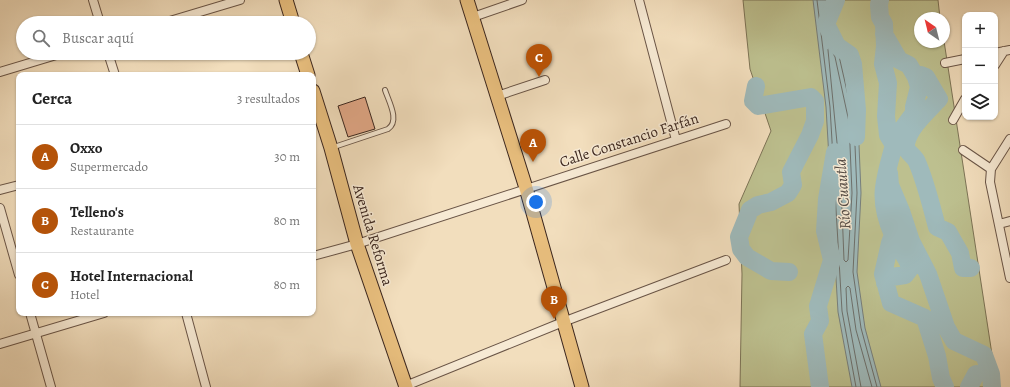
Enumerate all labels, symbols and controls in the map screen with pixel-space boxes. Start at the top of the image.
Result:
north arrow [914,12,950,48]
map controls [962,12,998,120]
button: + [962,12,998,48]
search box [16,16,316,60]
icon: search [30,27,52,49]
text: Buscar aquí [62,28,134,48]
pin: C [526,44,552,77]
button: − [962,48,998,84]
button: layers [962,84,998,120]
text: Cerca [32,87,72,110]
text: 3 resultados [237,90,300,107]
street label: Calle Constancio Farfán [557,108,701,172]
pin: A [520,129,546,162]
text: Oxxo [70,138,103,158]
text: A [41,148,49,165]
text: 30 m [274,148,300,165]
water label: Río Cuautla [829,157,856,230]
text: Supermercado [70,158,148,175]
street label: Avenida Reforma [348,181,398,288]
your location [526,192,546,212]
text: Telleno's [70,202,124,222]
text: B [41,212,49,229]
text: 80 m [273,212,300,229]
text: Restaurante [70,222,134,239]
text: Hotel Internacional [70,266,193,286]
text: C [41,276,49,293]
text: 80 m [273,276,300,293]
text: Hotel [70,286,99,303]
pin: B [541,286,567,319]

